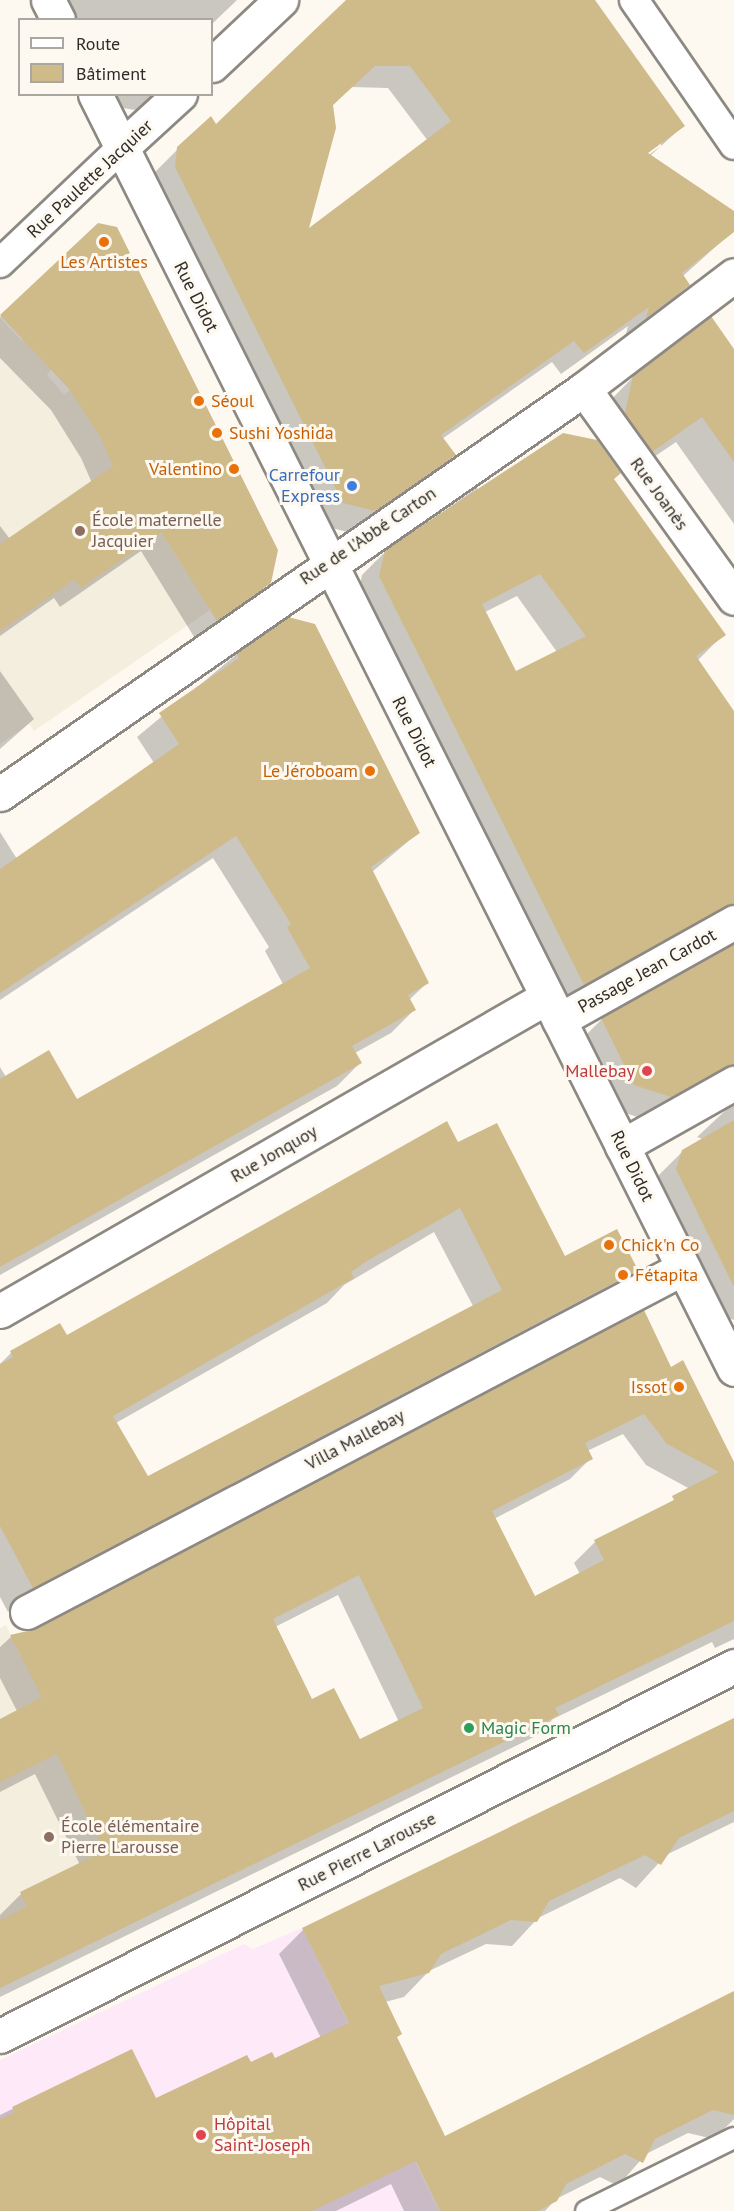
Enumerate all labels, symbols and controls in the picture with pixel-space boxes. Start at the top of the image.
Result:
legend [18,18,213,96]
text: Route [76,32,120,55]
text: Bâtiment [76,62,146,85]
street label: Rue Paulette Jacquier [23,115,157,243]
marker: Les Artistes [97,235,111,249]
place label: Les Artistes [60,251,148,273]
street label: Rue Didot [169,258,223,336]
place label: Séoul [211,390,254,412]
marker: Séoul [192,394,206,408]
place label: Sushi Yoshida [229,422,334,444]
marker: Sushi Yoshida [210,426,224,440]
street label: Rue Joanès [625,453,693,535]
place label: Valentino [149,458,222,480]
marker: Valentino [227,462,241,476]
place label: Carrefour Express [269,465,340,508]
marker: Carrefour Express [345,479,359,493]
street label: Rue de l'Abbé Carton [296,482,440,590]
place label: École maternelle Jacquier [92,510,222,552]
marker: École maternelle Jacquier [73,524,87,538]
street label: Rue Didot [387,693,441,771]
place label: Le Jéroboam [263,760,358,782]
marker: Le Jéroboam [363,764,377,778]
street label: Passage Jean Cardot [574,924,720,1018]
place label: Mallebay [565,1060,635,1082]
marker: Mallebay [640,1064,654,1078]
street label: Rue Jonquoy [227,1121,321,1187]
street label: Rue Didot [606,1127,658,1205]
place label: Chick'n Co [621,1234,699,1256]
marker: Chick'n Co [602,1238,616,1252]
place label: Fétapita [635,1264,698,1286]
marker: Fétapita [616,1268,630,1282]
place label: Issot [631,1376,667,1398]
marker: Issot [672,1380,686,1394]
street label: Villa Mallebay [302,1405,408,1475]
place label: Magic Form [481,1717,571,1739]
marker: Magic Form [462,1721,476,1735]
street label: Rue Pierre Larousse [294,1808,440,1896]
place label: École élémentaire Pierre Larousse [61,1816,199,1858]
marker: École élémentaire Pierre Larousse [42,1830,56,1844]
place label: Hôpital Saint-Joseph [214,2114,310,2156]
marker: Hôpital Saint-Joseph [192,2126,210,2144]

